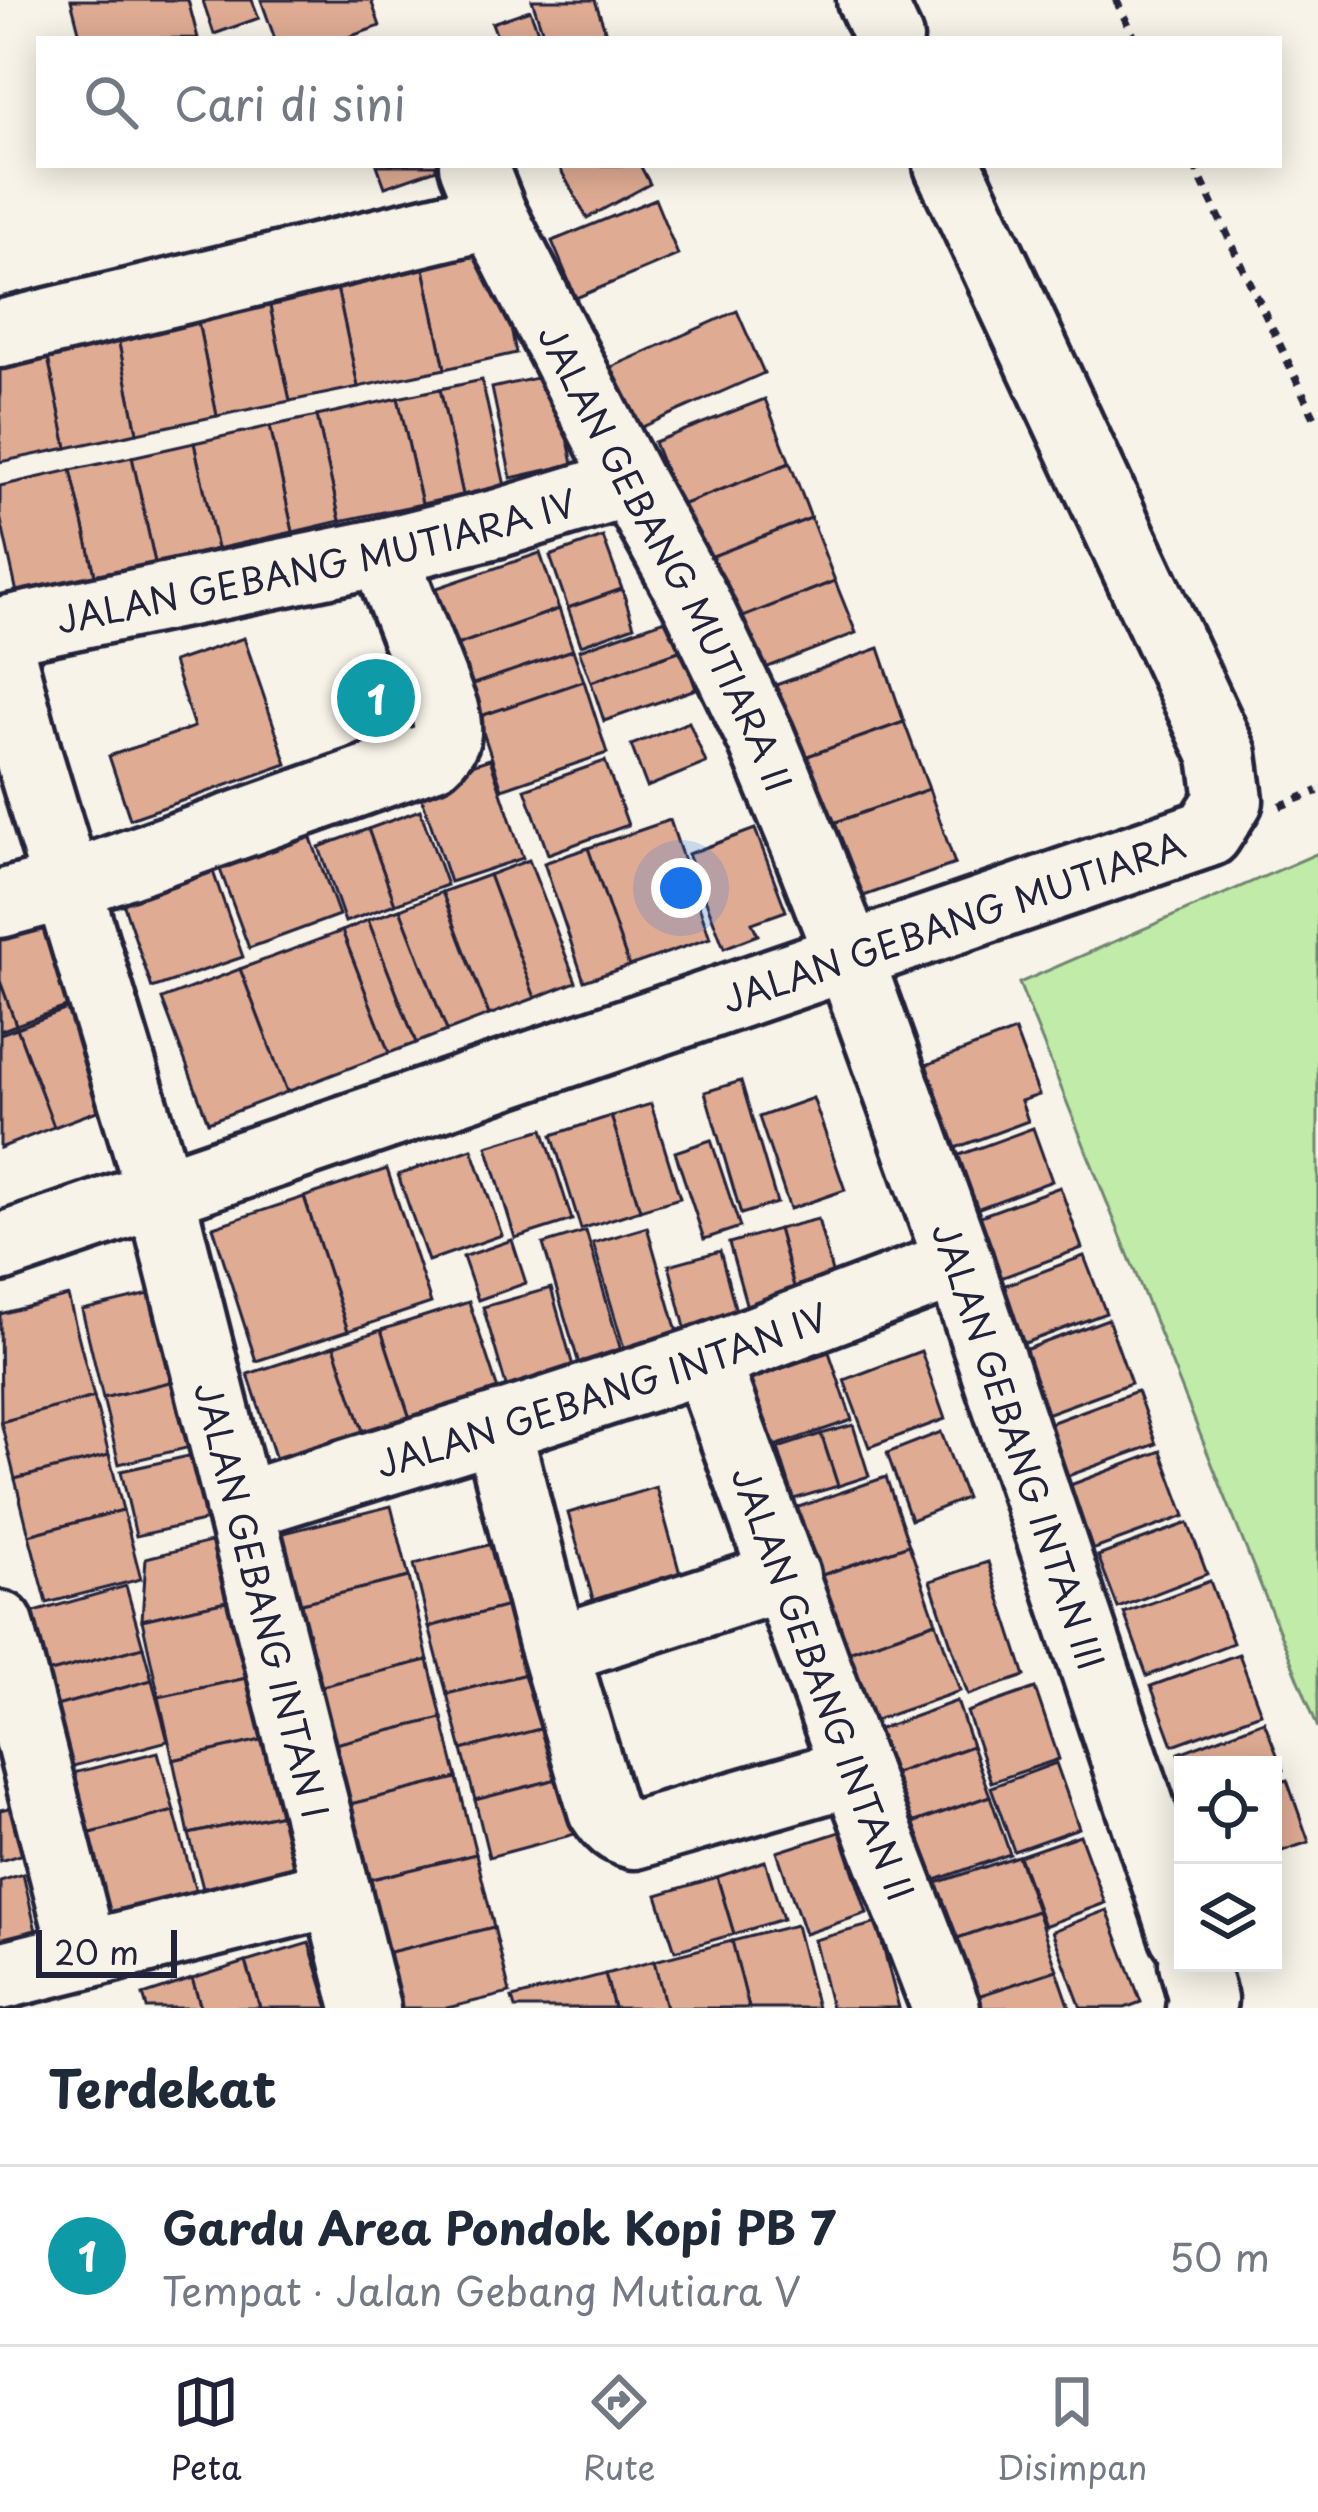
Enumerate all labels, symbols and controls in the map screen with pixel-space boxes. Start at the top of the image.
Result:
search box [36,36,1282,168]
text: Cari di sini [174,68,406,136]
icon: search [78,69,144,135]
street label: JALAN GEBANG MUTIARA II [526,314,807,800]
street label: JALAN GEBANG MUTIARA IV [51,474,583,646]
pin: 1 [337,653,415,743]
street label: JALAN GEBANG MUTIARA [714,816,1192,1025]
your location [651,858,711,918]
street label: JALAN GEBANG INTAN III [919,1214,1120,1676]
street label: JALAN GEBANG INTAN IV [369,1288,835,1490]
street label: JALAN GEBANG INTAN I [182,1376,344,1824]
street label: JALAN GEBANG INTAN II [719,1458,929,1908]
map controls [1174,1756,1282,1972]
button: locate [1174,1756,1282,1864]
button: layers [1174,1864,1282,1972]
scale bar [36,1924,177,1977]
text: 20 m [54,1926,139,1976]
text: Terdekat [48,2048,277,2125]
text: Gardu Area Pondok Kopi PB 7 [162,2192,836,2260]
text: 1 [78,2226,96,2285]
text: 50 m [1169,2226,1270,2285]
text: Tempat · Jalan Gebang Mutiara V [162,2260,801,2319]
tab: Peta [171,2369,241,2491]
tab: Rute [583,2369,656,2491]
tab: Disimpan [997,2369,1147,2491]

